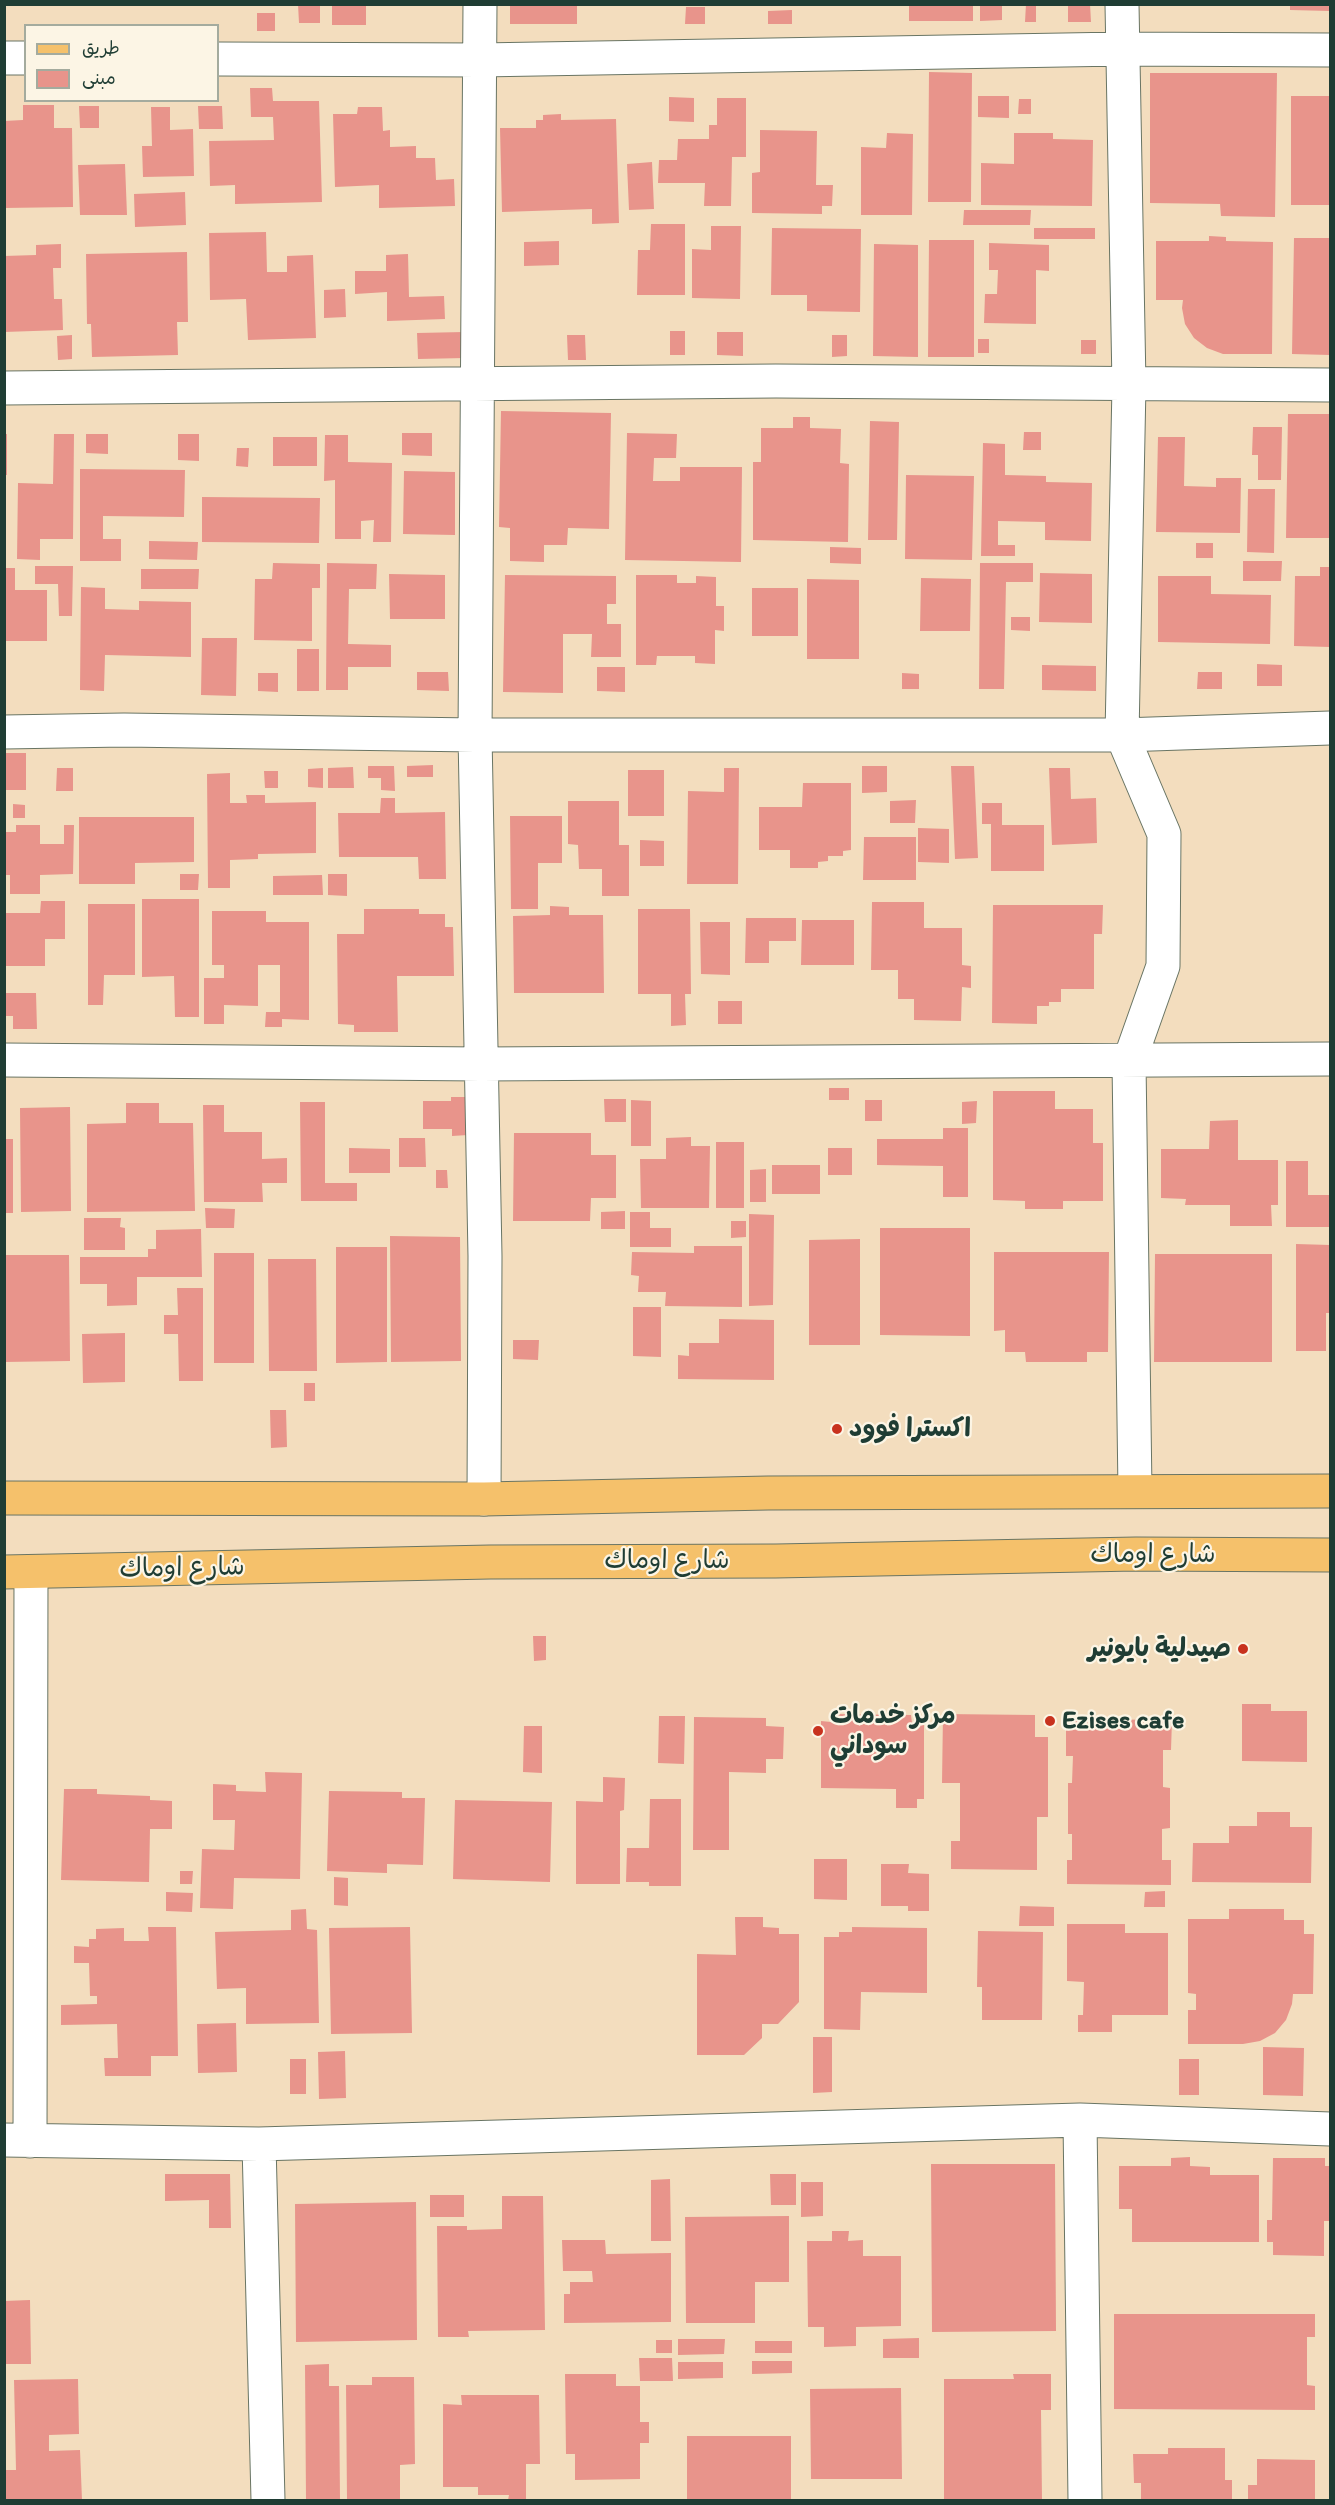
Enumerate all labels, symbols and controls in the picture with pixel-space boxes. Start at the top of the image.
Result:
legend [24,24,219,102]
text: طريق [82,37,120,59]
text: مبنى [82,67,116,89]
place label: اكسترا فوود [849,1413,971,1445]
marker: اكسترا فوود [830,1422,844,1436]
street label: شارع اوماك [1090,1539,1216,1571]
street label: شارع اوماك [604,1545,730,1577]
street label: شارع اوماك [119,1552,245,1586]
place label: صيدلية بايونير [1088,1633,1231,1665]
marker: صيدلية بايونير [1236,1642,1250,1656]
place label: مركز خدمات سوداني [830,1700,956,1762]
place label: Ezises cafe [1062,1705,1184,1737]
marker: Ezises cafe [1043,1714,1057,1728]
marker: مركز خدمات سوداني [811,1724,825,1738]

